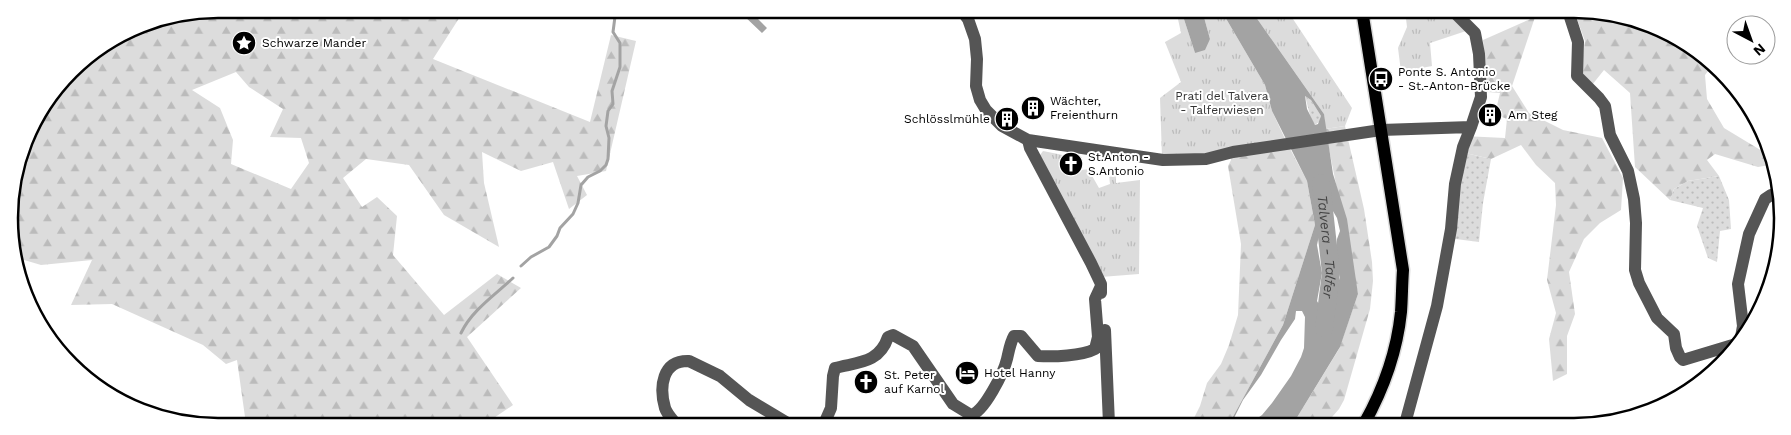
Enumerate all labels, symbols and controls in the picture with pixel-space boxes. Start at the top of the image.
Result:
north arrow [1726,15,1776,65]
place icon: Schwarze Mander [231,30,257,56]
place label: Schwarze Mander [262,36,367,50]
text: N [1750,40,1769,59]
place label: Ponte S. Antonio - St.-Anton-Brücke [1398,65,1510,93]
bus stop icon: Ponte S. Antonio - St.-Anton-Brücke [1368,66,1394,92]
park label: Prati del Talvera - Talferwiesen [1175,89,1269,117]
place label: Wächter, Freienthurn [1050,94,1118,122]
building icon: Wächter, Freienthurn [1020,95,1046,121]
building icon: Am Steg [1477,102,1503,128]
building icon: Schlösslmühle [994,106,1020,132]
place label: Am Steg [1508,108,1558,122]
place label: Schlösslmühle [904,112,990,126]
place label: St.Anton - S.Antonio [1088,150,1149,178]
church icon: St.Anton - S.Antonio [1058,151,1084,177]
water label: Talvera - Talfer [1314,194,1339,300]
hotel icon: Hotel Hanny [954,360,980,386]
place label: Hotel Hanny [984,366,1056,380]
place label: St. Peter auf Karnol [884,368,945,396]
church icon: St. Peter auf Karnol [853,369,879,395]

